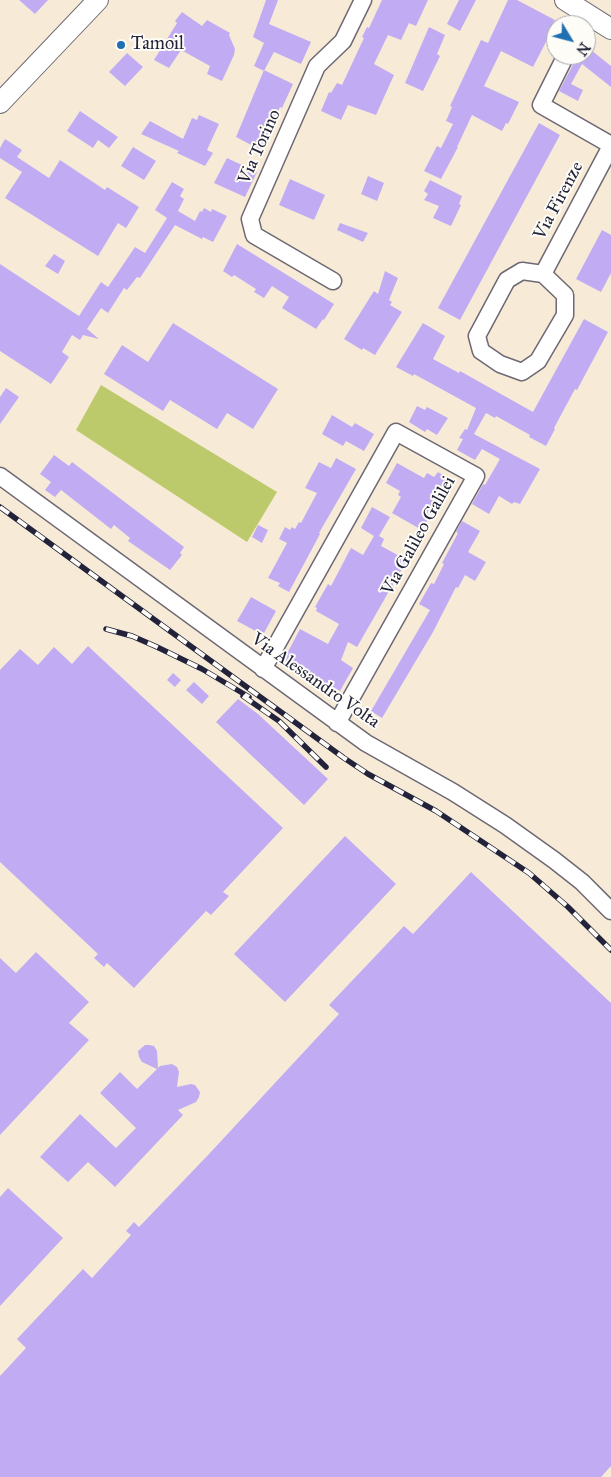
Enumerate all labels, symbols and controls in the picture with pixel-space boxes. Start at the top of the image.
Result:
north arrow [546,15,596,65]
place label: Tamoil [131,34,184,56]
marker: Tamoil [115,39,127,51]
text: N [572,39,593,59]
street label: Via Torino [234,106,286,188]
street label: Via Firenze [529,158,589,244]
street label: Via Galileo Galilei [377,473,461,599]
street label: Via Alessandro Volta [247,629,383,733]

